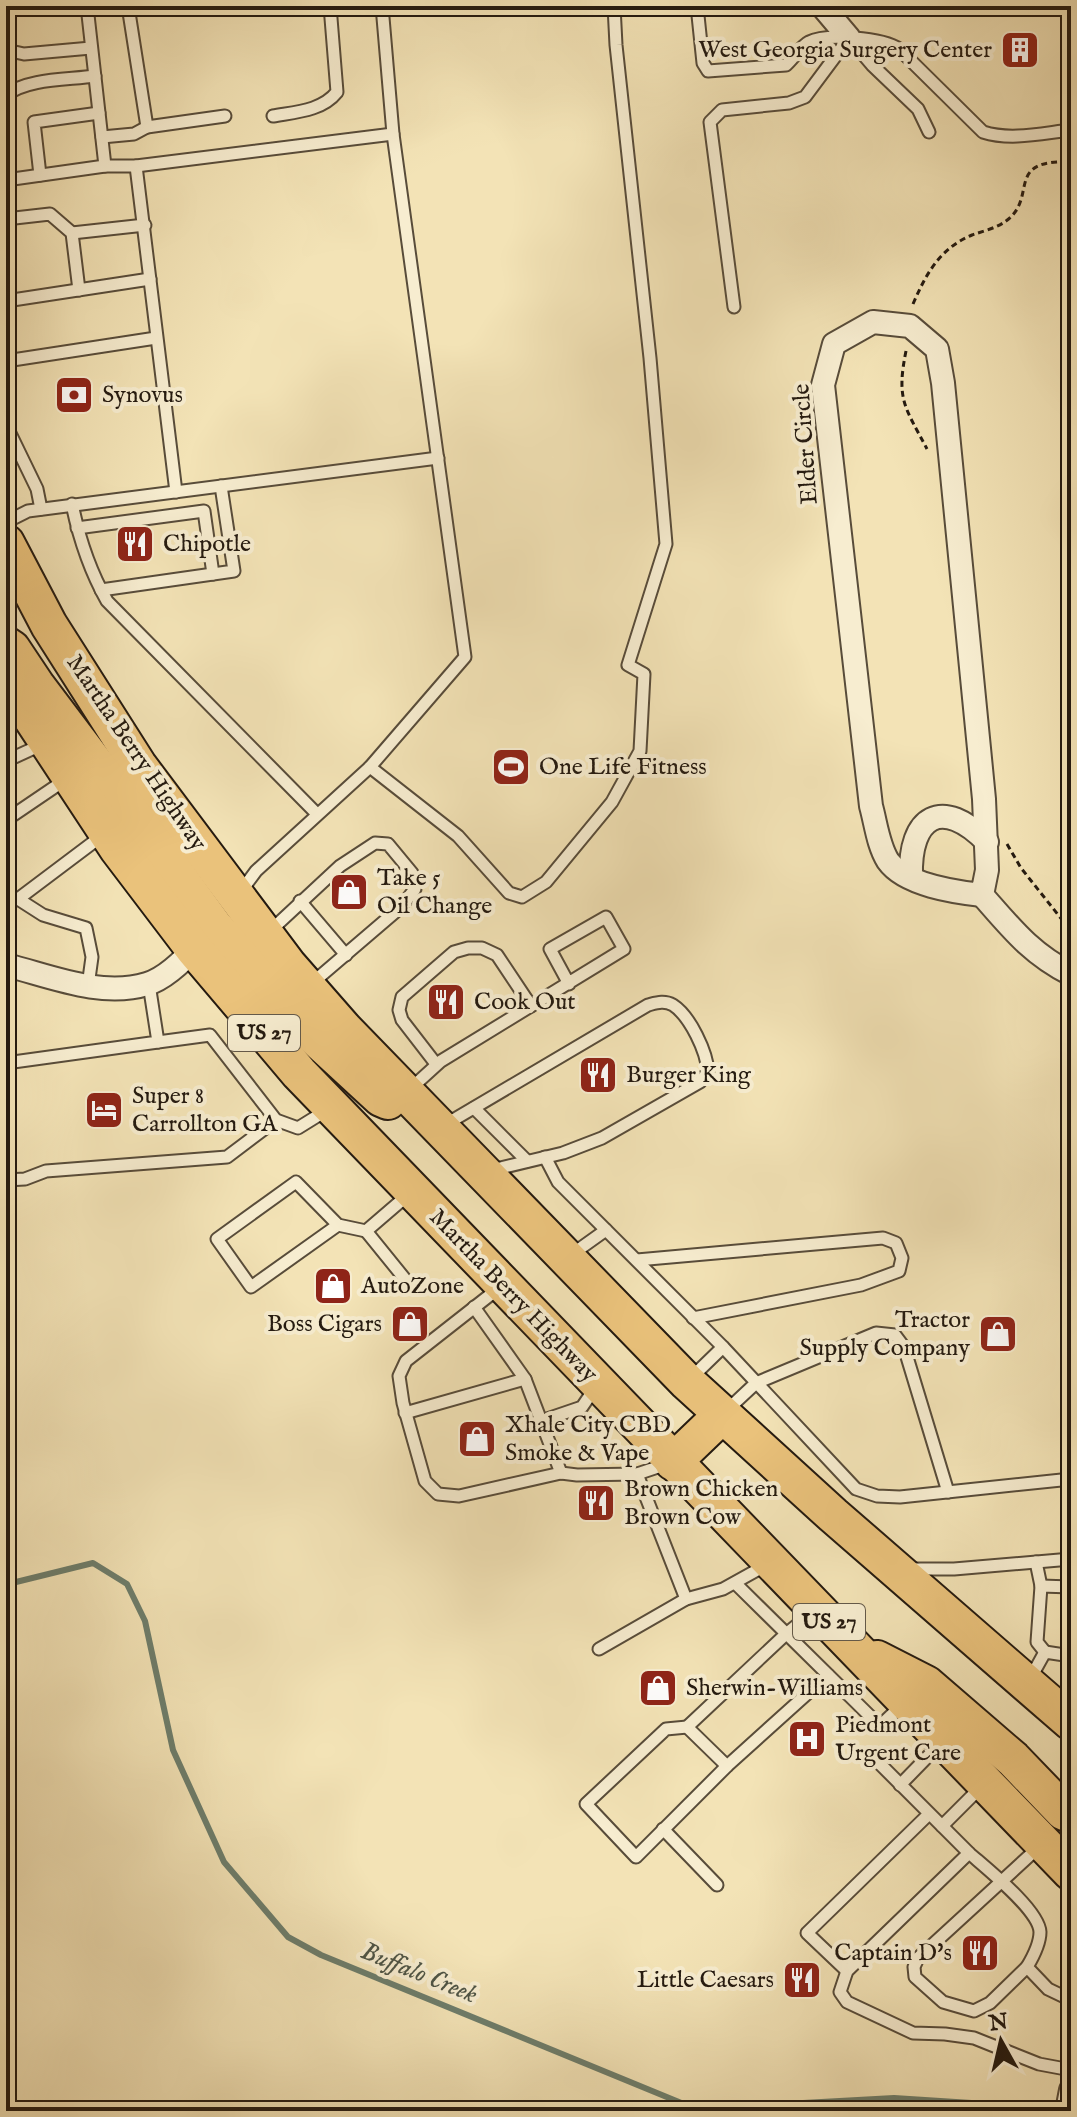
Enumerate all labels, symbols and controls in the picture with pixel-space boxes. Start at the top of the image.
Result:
building icon: West Georgia Surgery Center [999,29,1041,71]
place label: West Georgia Surgery Center [698,35,992,66]
bank icon: Synovus [53,374,95,416]
place label: Synovus [102,380,183,411]
street label: Elder Circle [786,383,826,505]
restaurant icon: Chipotle [114,523,156,565]
place label: Chipotle [163,529,251,560]
street label: Martha Berry Highway [59,649,213,857]
sports icon: One Life Fitness [490,746,532,788]
place label: One Life Fitness [539,752,707,783]
place label: Take 5 Oil Change [377,863,492,922]
shop icon: Take 5 Oil Change [328,871,370,913]
restaurant icon: Cook Out [425,981,467,1023]
place label: Cook Out [474,987,576,1018]
road number: US 27 [228,1015,300,1051]
restaurant icon: Burger King [577,1054,619,1096]
place label: Burger King [626,1060,752,1091]
place label: Super 8 Carrollton GA [132,1081,278,1140]
hotel icon: Super 8 Carrollton GA [83,1089,125,1131]
street label: Martha Berry Highway [422,1202,604,1390]
shop icon: AutoZone [312,1265,354,1307]
place label: AutoZone [360,1271,464,1302]
shop icon: Boss Cigars [389,1303,431,1345]
place label: Tractor Supply Company [800,1305,970,1364]
place label: Boss Cigars [267,1309,382,1340]
shop icon: Tractor Supply Company [977,1313,1019,1355]
place label: Xhale City CBD Smoke & Vape [505,1410,671,1469]
shop icon: Xhale City CBD Smoke & Vape [456,1418,498,1460]
place label: Brown Chicken Brown Cow [624,1474,778,1533]
restaurant icon: Brown Chicken Brown Cow [575,1482,617,1524]
road number: US 27 [793,1604,865,1640]
shop icon: Sherwin-Williams [637,1667,679,1709]
place label: Sherwin-Williams [686,1673,863,1704]
place label: Piedmont Urgent Care [835,1710,961,1769]
hospital icon: Piedmont Urgent Care [786,1718,828,1760]
restaurant icon: Captain D's [959,1932,1001,1974]
water label: Buffalo Creek [356,1935,483,2012]
place label: Captain D's [834,1938,952,1969]
restaurant icon: Little Caesars [781,1959,823,2001]
place label: Little Caesars [637,1965,774,1996]
north arrow [961,2001,1041,2081]
text: N [986,2008,1010,2039]

